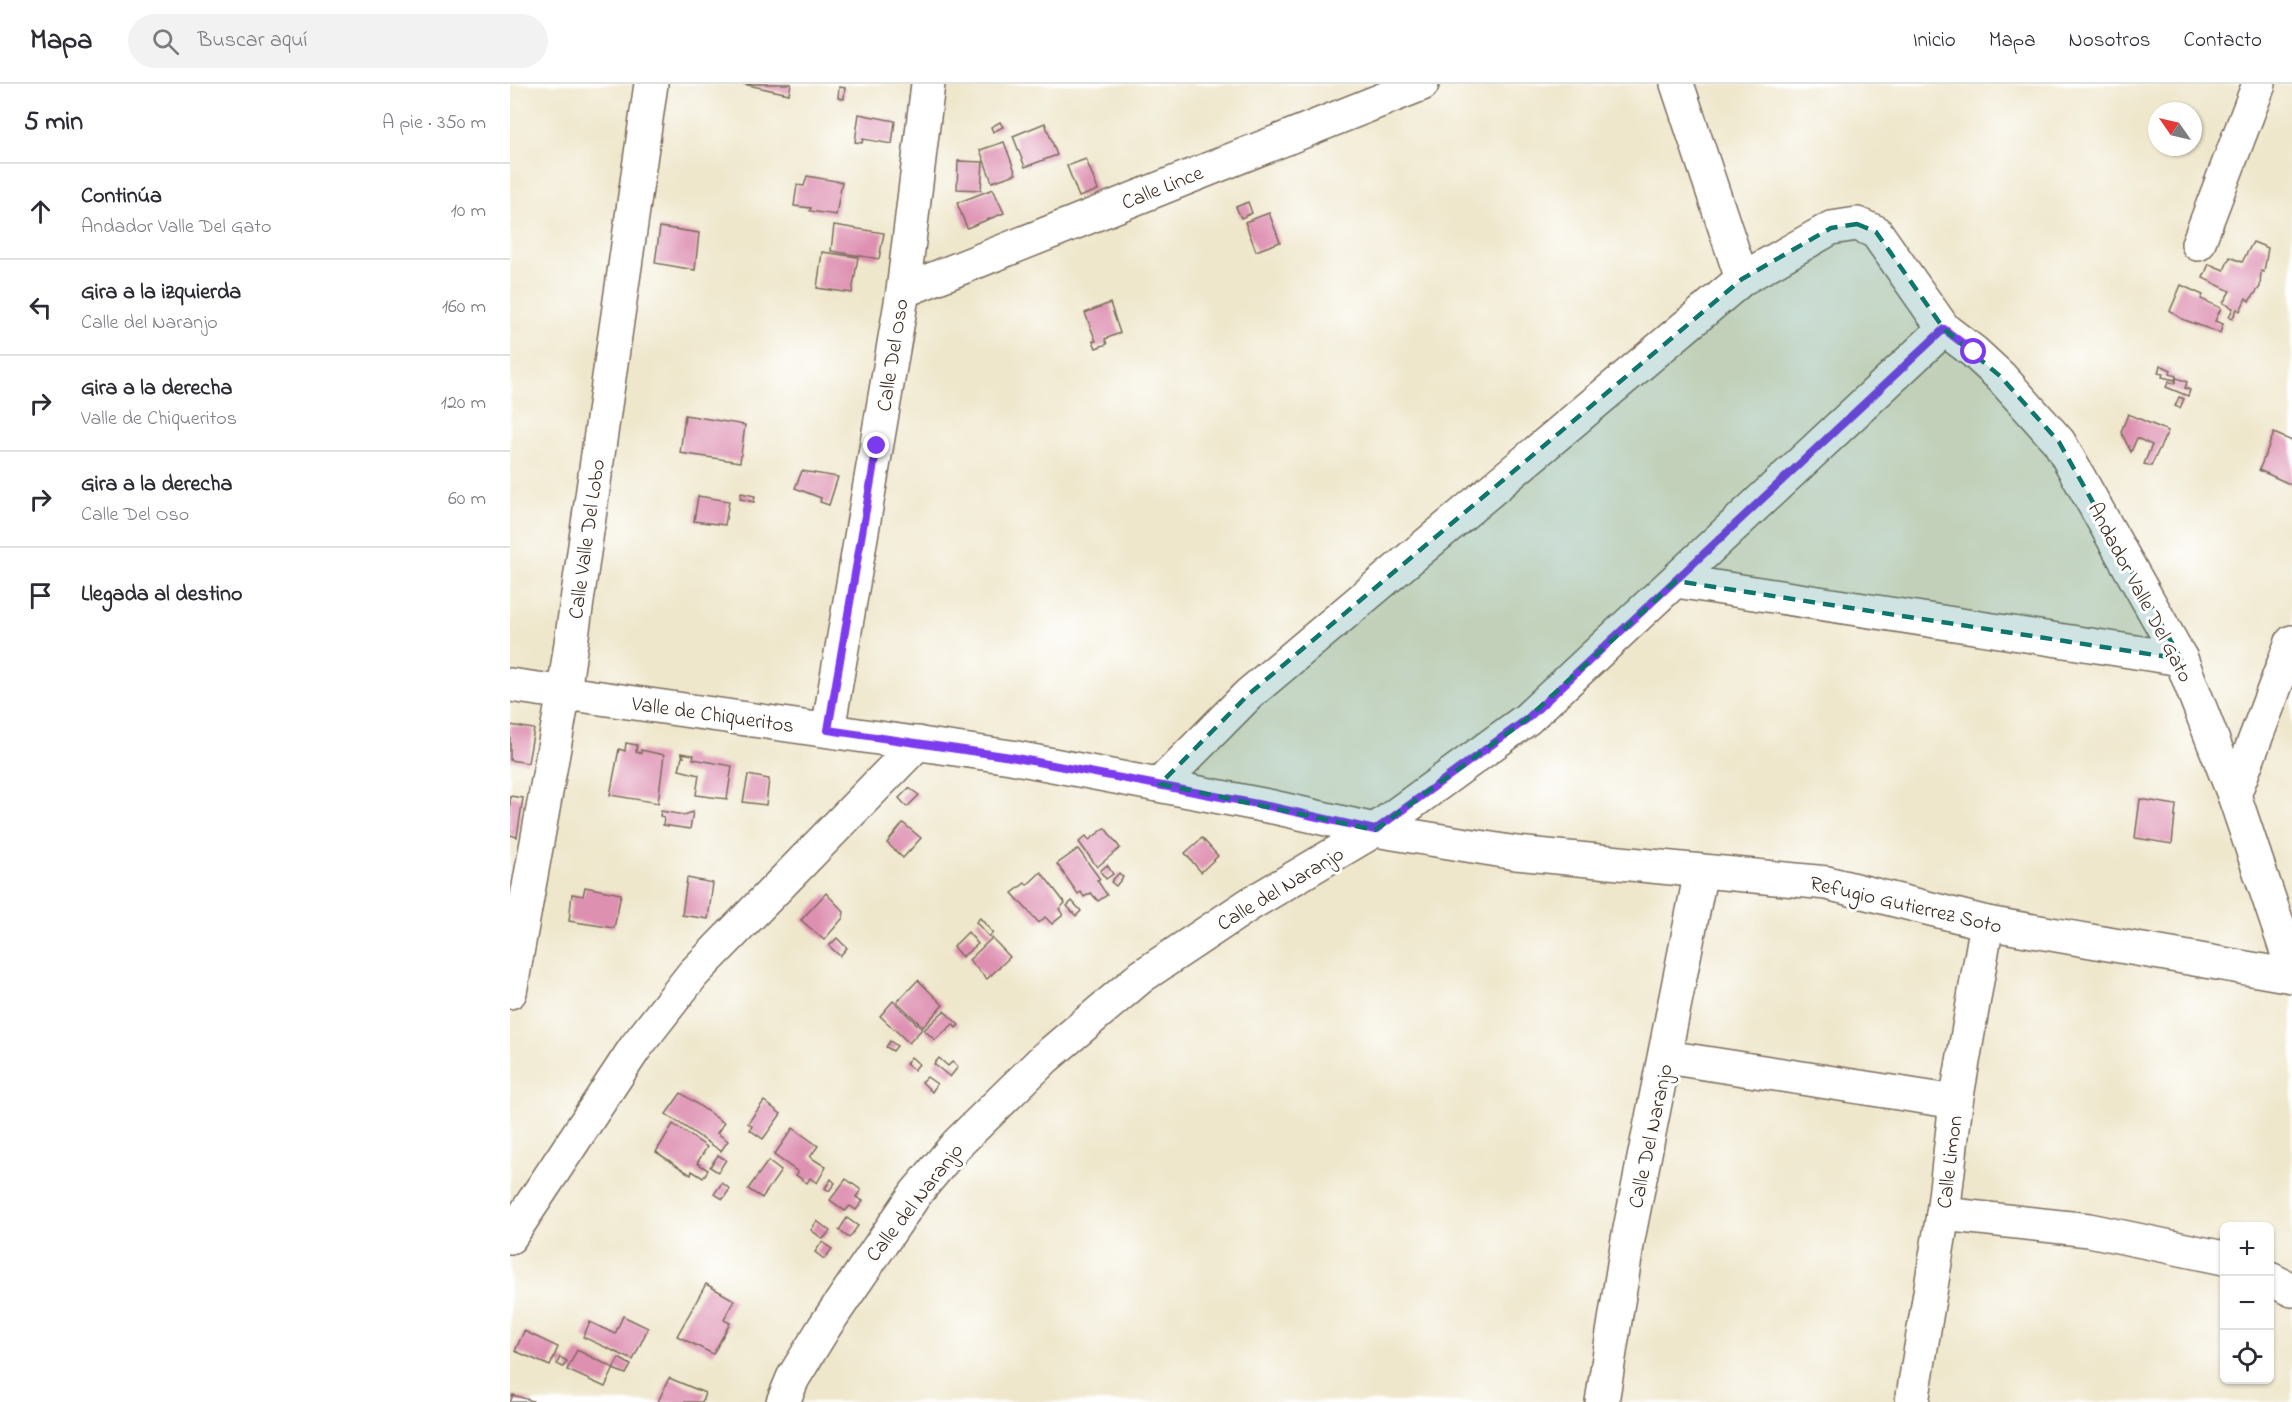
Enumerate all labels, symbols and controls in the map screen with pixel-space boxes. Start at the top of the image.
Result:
search box [128,14,548,68]
text: Mapa [30,21,92,62]
icon: search [149,25,182,58]
text: Buscar aquí [197,25,307,57]
text: Inicio [1913,26,1956,56]
text: Mapa [1989,26,2036,56]
text: Nosotros [2069,26,2151,56]
text: Contacto [2184,26,2262,56]
north arrow [2148,102,2202,156]
text: 5 min [24,104,83,142]
text: A pie · 350 m [382,109,486,138]
street label: Calle Lince [1118,159,1208,219]
text: Continúa [81,181,162,213]
icon: ahead [24,195,57,228]
text: 10 m [450,197,486,226]
text: Andador Valle Del Gato [81,213,271,242]
text: Gira a la izquierda [81,277,241,309]
icon: left [24,291,57,324]
text: 160 m [442,293,486,322]
street label: Calle Del Oso [870,297,918,414]
text: Calle del Naranjo [81,309,218,338]
route start [1960,338,1986,364]
text: Gira a la derecha [81,373,232,405]
icon: right [24,387,57,420]
text: 120 m [441,389,486,418]
text: Valle de Chiqueritos [81,405,237,434]
route end [863,432,889,458]
street label: Calle Valle Del Lobo [562,457,614,621]
text: Gira a la derecha [81,469,232,501]
icon: right [24,483,57,516]
text: 60 m [448,485,486,514]
street label: Andador Valle Del Gato [2079,498,2199,688]
text: Calle Del Oso [81,501,189,530]
icon: arrive [24,579,57,612]
text: Llegada al destino [81,579,242,611]
street label: Valle de Chiqueritos [629,690,796,742]
street label: Calle del Naranjo [1212,840,1350,940]
street label: Refugio Gutierrez Soto [1806,869,2005,945]
street label: Calle Del Naranjo [1622,1061,1682,1211]
street label: Calle Limon [1930,1114,1972,1211]
street label: Calle del Naranjo [860,1137,972,1269]
map controls [2220,1222,2274,1384]
button: + [2220,1222,2274,1276]
button: − [2220,1276,2274,1330]
button: locate [2220,1330,2274,1384]

